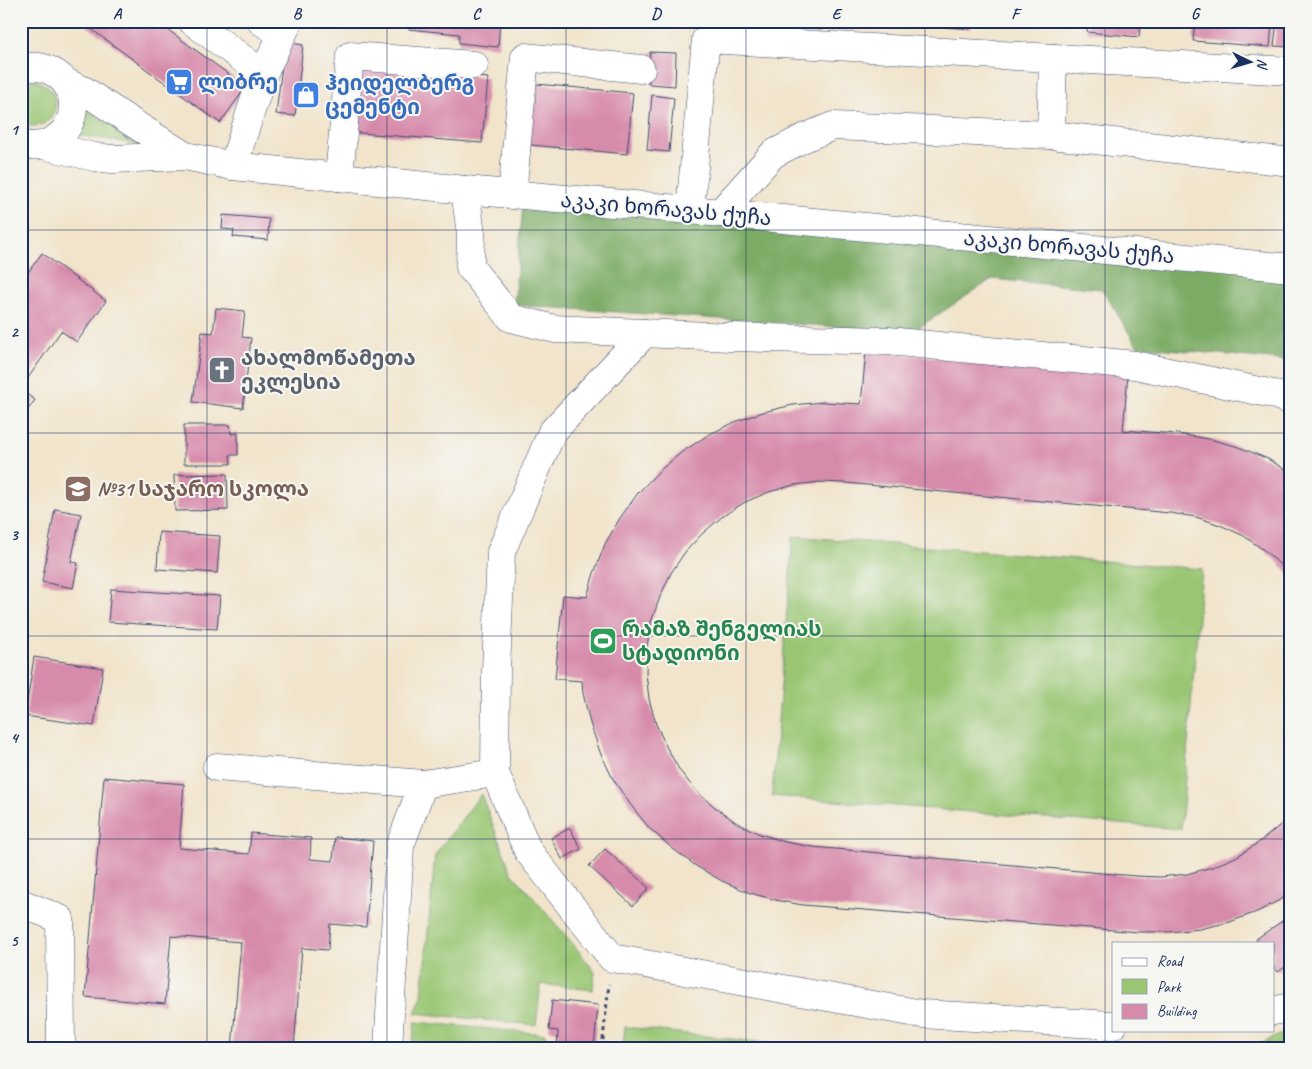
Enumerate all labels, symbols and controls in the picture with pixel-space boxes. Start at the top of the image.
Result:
text: A [113,4,123,24]
text: B [293,4,303,24]
text: C [472,4,482,24]
text: D [651,4,662,24]
text: E [832,4,843,24]
text: F [1011,4,1022,24]
text: G [1191,4,1201,24]
north arrow [1224,38,1274,88]
text: N [1253,58,1271,70]
supermarket icon: ლიბრე [164,67,194,97]
place label: ლიბრე [198,69,278,95]
place label: ჰეიდელბერგ ცემენტი [325,70,475,120]
shop icon: ჰეიდელბერგ ცემენტი [291,80,321,110]
text: 1 [10,120,19,140]
street label: აკაკი ხორავას ქუჩა [559,187,773,231]
street label: აკაკი ხორავას ქუჩა [962,225,1176,269]
text: 2 [10,322,19,342]
place label: ახალმოწამეთა ეკლესია [241,345,416,395]
church icon: ახალმოწამეთა ეკლესია [207,355,237,385]
school or university icon: №31 საჯარო სკოლა [63,474,93,504]
place label: №31 საჯარო სკოლა [97,476,309,502]
text: 3 [10,525,19,545]
place label: რამაზ შენგელიას სტადიონი [622,616,822,666]
sports icon: რამაზ შენგელიას სტადიონი [588,626,618,656]
text: 4 [10,728,19,748]
text: 5 [11,931,20,951]
legend [1112,942,1274,1032]
text: Road [1157,952,1184,971]
text: Park [1157,978,1182,997]
text: Building [1157,1002,1197,1021]

